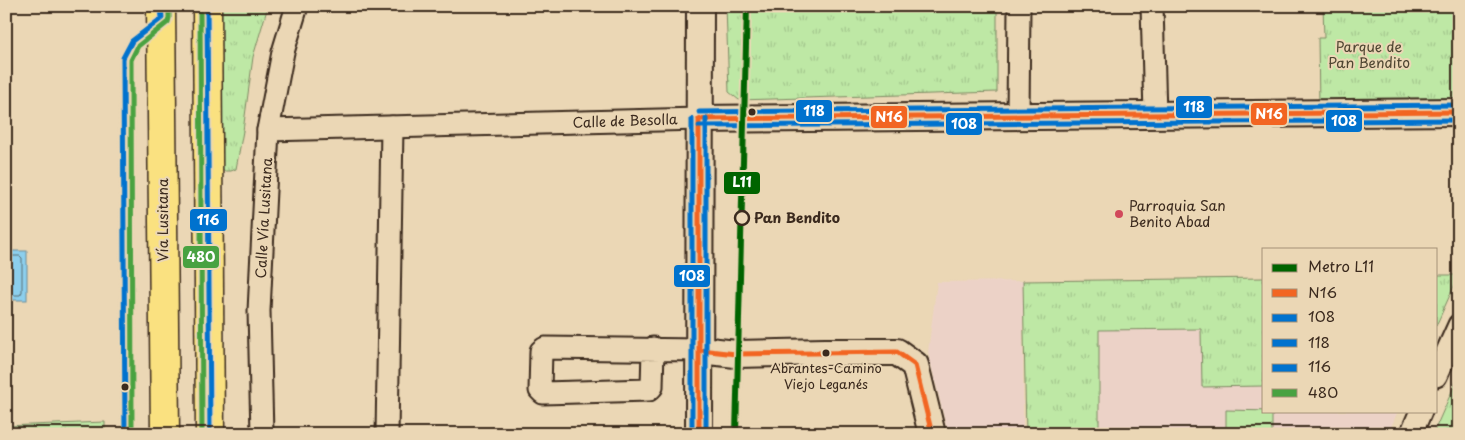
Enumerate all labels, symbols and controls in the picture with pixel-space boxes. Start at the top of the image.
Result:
park label: Parque de Pan Bendito [1328,36,1410,73]
line badge: 118 [1175,95,1213,119]
text: 118 [1183,96,1205,117]
line badge: 118 [795,99,833,123]
text: 118 [803,100,825,121]
line badge: N16 [1250,102,1288,126]
text: N16 [1255,103,1283,124]
line badge: N16 [870,105,908,129]
text: N16 [875,106,903,127]
unlabelled marker [747,107,757,117]
street label: Calle de Besolla [572,108,678,133]
line badge: 108 [1325,109,1363,133]
text: 108 [1331,110,1357,131]
line badge: 108 [945,112,983,136]
text: 108 [951,113,977,134]
street label: Calle Vía Lusitana [250,157,277,279]
line badge: L11 [723,171,761,195]
text: L11 [732,171,752,192]
street label: Vía Lusitana [152,178,173,262]
place label: Parroquia San Benito Abad [1129,195,1226,232]
place label: Pan Bendito [754,207,840,228]
line badge: 116 [189,208,228,232]
marker: Parroquia San Benito Abad [1113,208,1125,220]
text: 116 [197,209,219,230]
marker: Pan Bendito [734,210,750,226]
line badge: 480 [182,245,220,269]
text: 480 [187,246,215,267]
legend [1262,248,1438,412]
text: Metro L11 [1308,254,1374,277]
line badge: 108 [673,264,711,288]
text: 108 [679,265,705,286]
text: N16 [1308,280,1337,303]
text: 108 [1308,304,1335,327]
text: 118 [1308,330,1330,353]
marker: Abrantes-Camino Viejo Leganés [821,348,831,358]
text: 116 [1308,354,1331,377]
place label: Abrantes-Camino Viejo Leganés [770,358,882,393]
text: 480 [1308,380,1338,403]
unlabelled marker [120,382,130,392]

